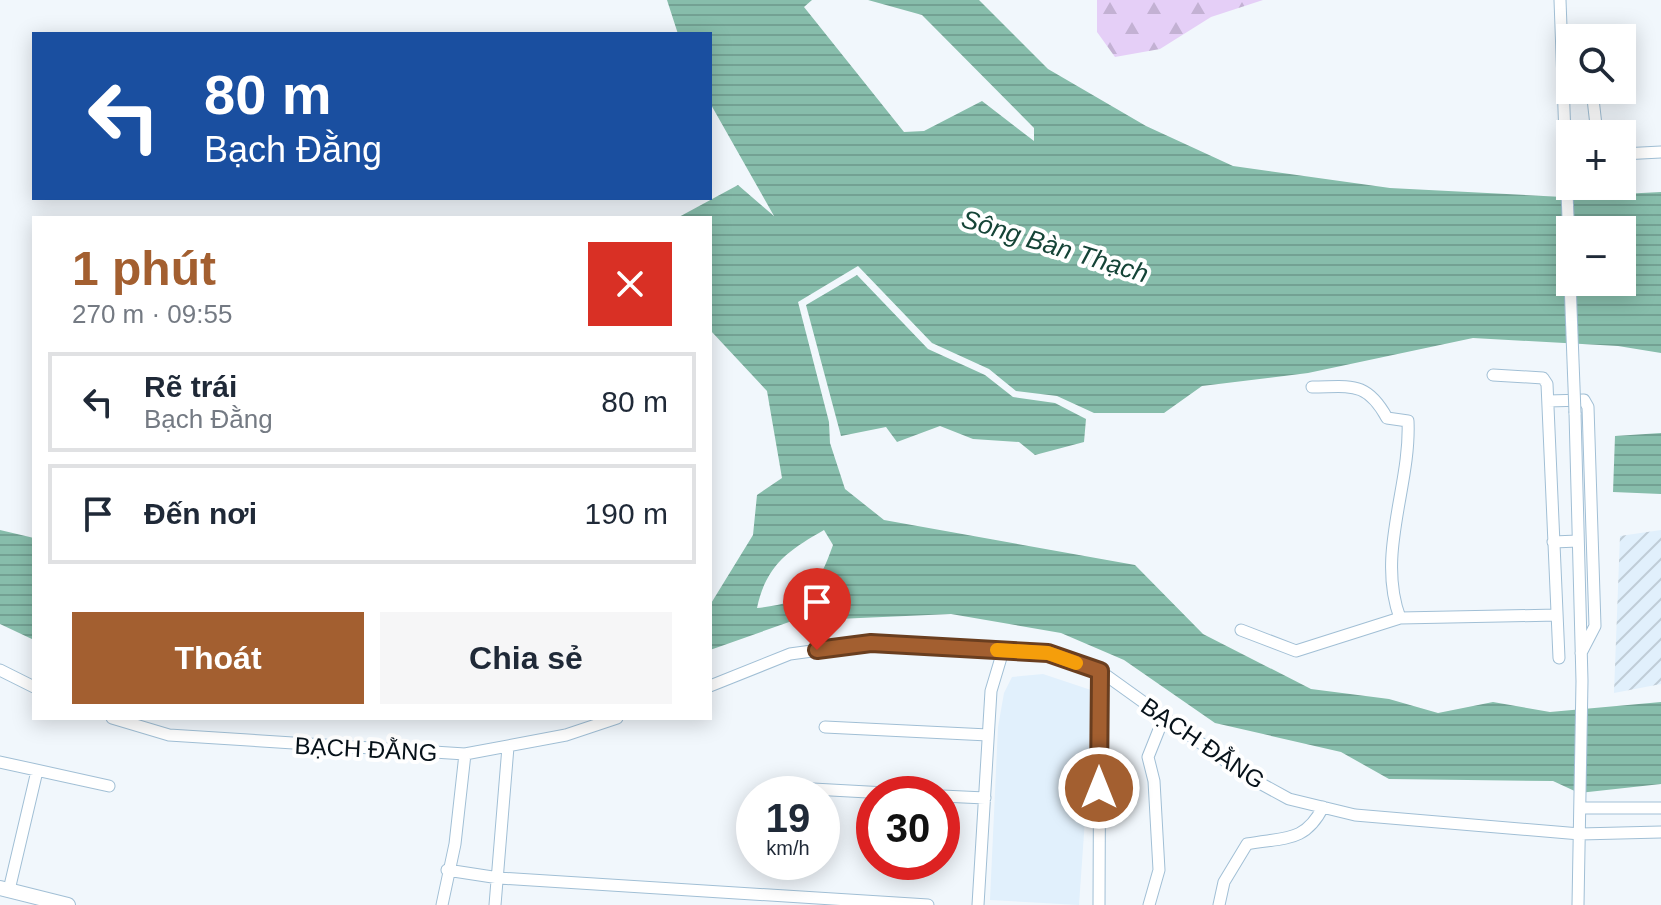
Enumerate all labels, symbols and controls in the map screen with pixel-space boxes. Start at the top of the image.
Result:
map controls [1556,24,1636,296]
button: search [1556,24,1636,104]
text: 80 m [204,63,332,126]
icon: left [72,64,176,168]
button: + [1556,120,1636,200]
text: Bạch Đằng [204,129,382,170]
water label: Sông Bàn Thạch [958,203,1152,289]
button: − [1556,216,1636,296]
text: 1 phút [72,242,216,295]
button: close [588,242,672,326]
text: 270 m · 09:55 [72,299,232,329]
text: Rẽ trái [144,370,237,403]
icon: left [76,380,120,424]
text: 80 m [601,385,668,418]
text: Bạch Đằng [144,404,273,434]
icon: arrive [76,492,120,536]
text: Đến nơi [144,497,257,530]
text: 190 m [585,497,668,530]
pin [783,568,851,650]
icon: arrive [795,580,839,624]
button: Thoát [72,612,364,704]
button: Chia sẻ [380,612,672,704]
street label: BẠCH ĐẰNG [1136,692,1270,794]
street label: BẠCH ĐẰNG [294,732,438,766]
position arrow [1057,746,1141,830]
speed limit sign: 30 [856,776,960,880]
text: 19 [766,796,810,840]
text: km/h [766,837,810,859]

